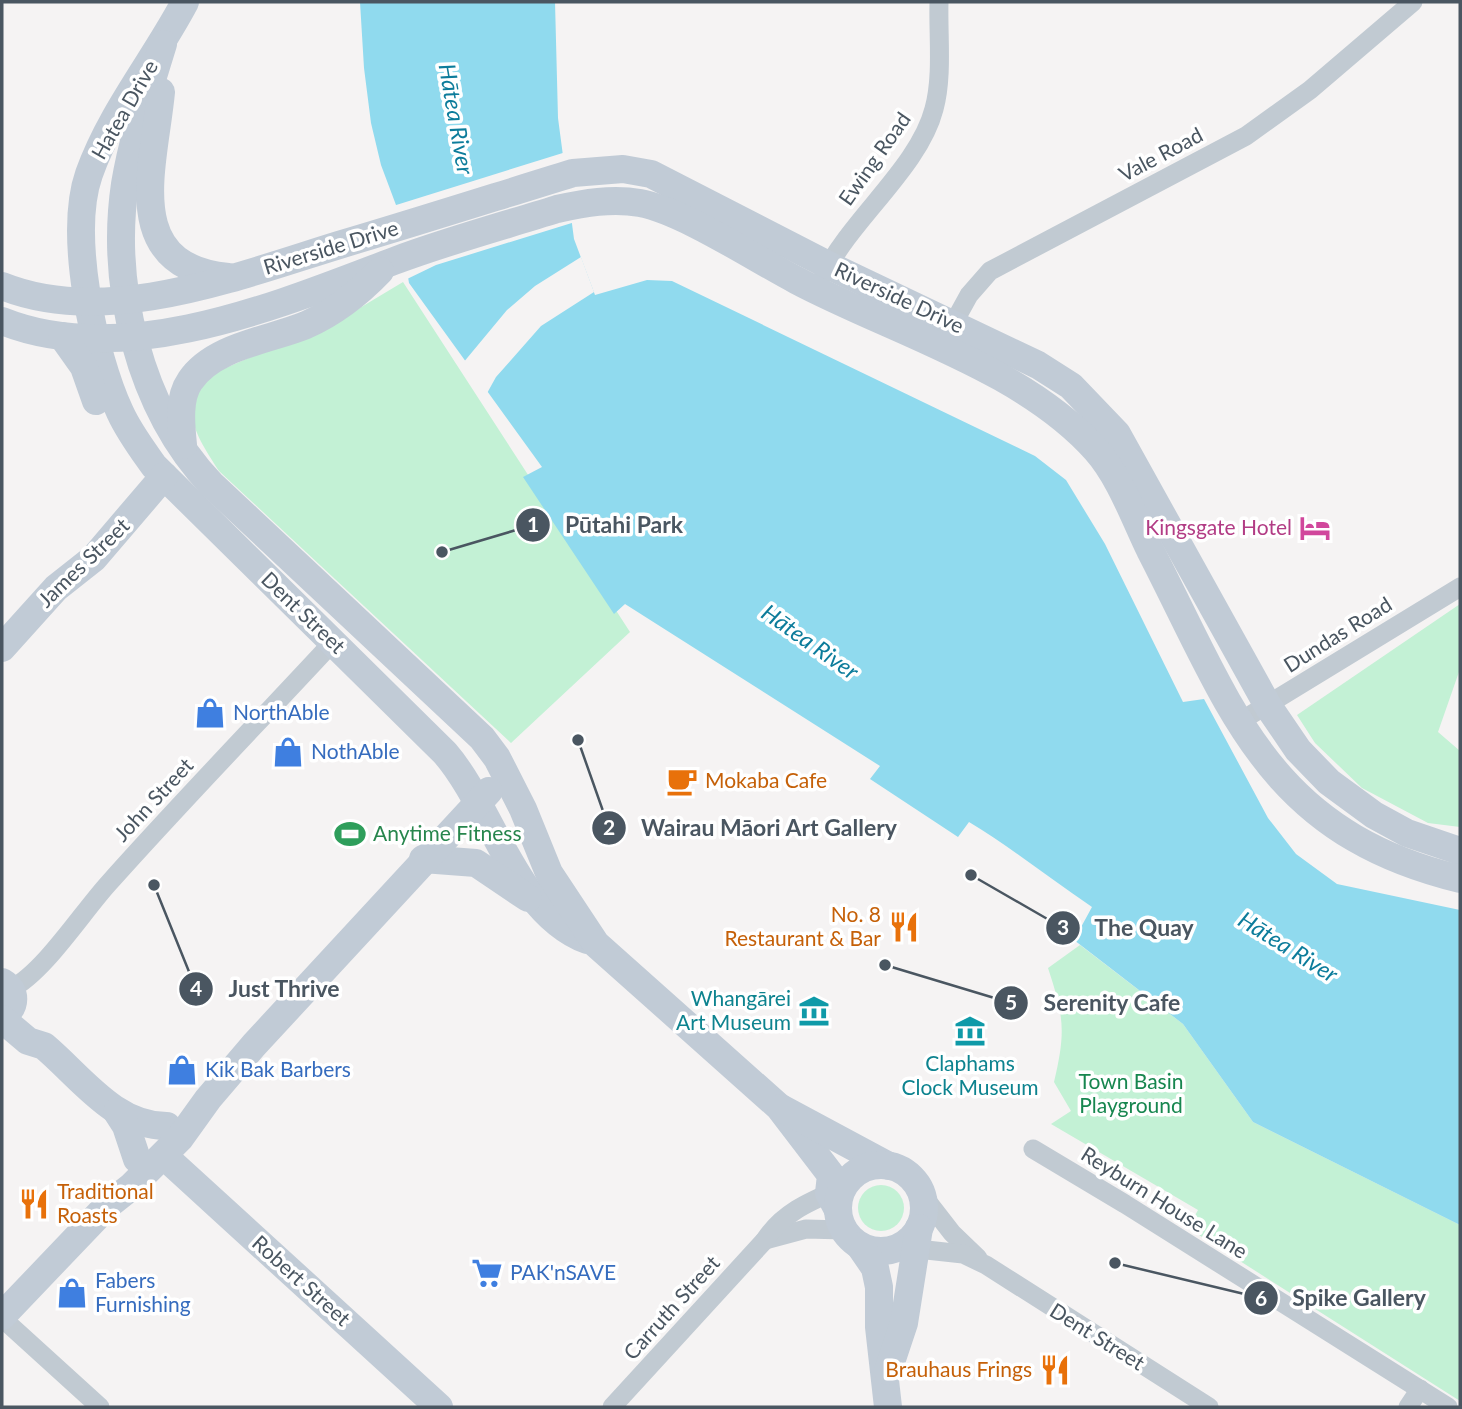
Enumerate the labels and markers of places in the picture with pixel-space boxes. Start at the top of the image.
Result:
callout: Pūtahi Park [516,503,697,547]
hotel icon: Kingsgate Hotel [1298,511,1332,545]
place label: Kingsgate Hotel [1145,514,1292,539]
shop icon: NorthAble [193,696,227,730]
place label: NorthAble [233,699,329,724]
shop icon: NothAble [271,735,305,769]
place label: NothAble [311,738,400,763]
cafe icon: Mokaba Cafe [665,764,699,798]
place label: Mokaba Cafe [705,767,827,792]
callout: Wairau Māori Art Gallery [592,806,912,850]
sports icon: Anytime Fitness [333,817,367,851]
place label: Anytime Fitness [373,820,522,845]
place label: No. 8 Restaurant & Bar [724,901,881,950]
callout: The Quay [1046,906,1208,950]
restaurant icon: No. 8 Restaurant & Bar [887,910,921,944]
callout: Just Thrive [179,967,353,1011]
callout: Serenity Cafe [994,981,1194,1025]
place label: Whangārei Art Museum [676,985,791,1034]
museum icon: Whangārei Art Museum [797,994,831,1028]
museum icon: Claphams Clock Museum [953,1014,987,1048]
place label: Claphams Clock Museum [901,1050,1039,1099]
shop icon: Kik Bak Barbers [165,1053,199,1087]
place label: Kik Bak Barbers [205,1056,351,1081]
place label: Traditional Roasts [57,1178,154,1227]
restaurant icon: Traditional Roasts [17,1187,51,1221]
supermarket icon: PAK'nSAVE [470,1256,504,1290]
place label: PAK'nSAVE [510,1259,616,1284]
place label: Fabers Furnishing [95,1267,191,1316]
shop icon: Fabers Furnishing [55,1276,89,1310]
callout: Spike Gallery [1243,1276,1440,1320]
restaurant icon: Brauhaus Frings [1038,1353,1072,1387]
place label: Brauhaus Frings [885,1356,1032,1381]

